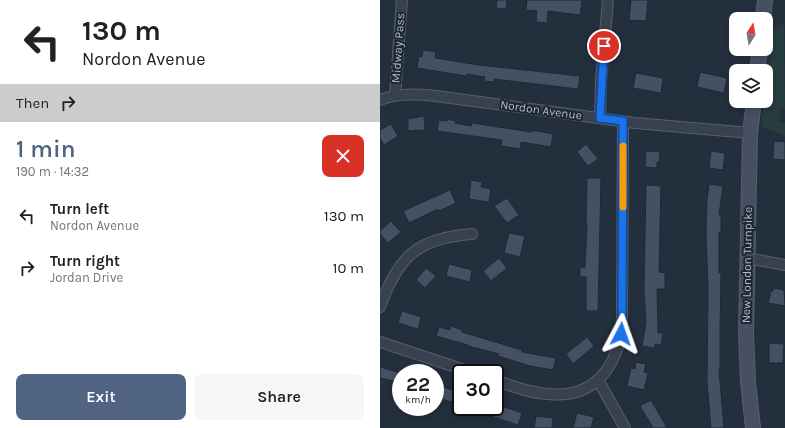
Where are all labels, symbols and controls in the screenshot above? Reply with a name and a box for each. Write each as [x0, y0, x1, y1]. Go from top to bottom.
street label: Midway Pass [389, 12, 407, 84]
north arrow [729, 12, 773, 56]
map controls [729, 12, 773, 108]
text: 130 m [82, 14, 161, 47]
icon: left [16, 16, 68, 68]
pin [587, 29, 621, 63]
icon: arrive [593, 35, 615, 57]
text: Nordon Avenue [82, 48, 206, 70]
button: layers [729, 64, 773, 108]
icon: right [57, 92, 79, 114]
text: Then [16, 94, 49, 112]
street label: Nordon Avenue [499, 97, 583, 123]
text: 1 min [16, 135, 76, 163]
button: close [322, 135, 364, 177]
text: 190 m · 14:32 [16, 164, 89, 179]
text: Turn left [50, 200, 109, 218]
icon: left [16, 205, 38, 227]
text: 130 m [324, 207, 364, 225]
street label: New London Turnpike [739, 207, 755, 323]
text: Nordon Avenue [50, 218, 139, 233]
text: Turn right [50, 252, 120, 270]
icon: right [16, 257, 38, 279]
text: 10 m [333, 259, 364, 277]
text: Jordan Drive [50, 270, 123, 285]
position arrow [600, 313, 642, 355]
speed limit sign: 30 [452, 364, 504, 416]
text: 22 [406, 373, 430, 396]
button: Exit [16, 374, 186, 420]
button: Share [194, 374, 364, 420]
text: km/h [405, 394, 431, 406]

